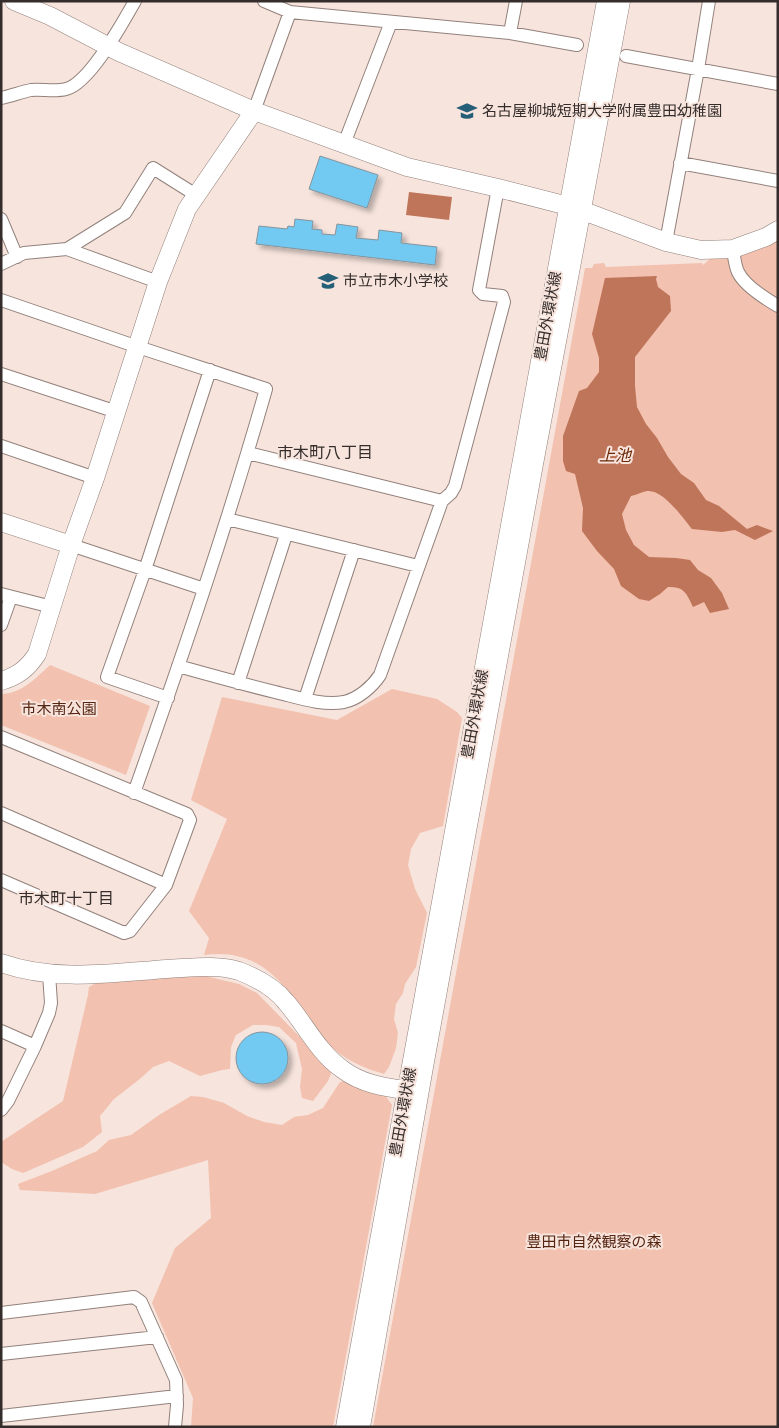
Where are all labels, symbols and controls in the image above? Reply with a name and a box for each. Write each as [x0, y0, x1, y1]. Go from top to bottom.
school or university icon: 名古屋柳城短期大学附属豊田幼稚園 [456, 100, 478, 122]
place label: 名古屋柳城短期大学附属豊田幼稚園 [482, 101, 722, 120]
school or university icon: 市立市木小学校 [317, 270, 339, 292]
street label: 豊田外環状線 [530, 270, 565, 362]
place label: 市立市木小学校 [343, 271, 448, 290]
district label: 市木町八丁目 [277, 442, 373, 462]
water label: 上池 [599, 445, 633, 465]
street label: 豊田外環状線 [457, 668, 492, 760]
park label: 市木南公園 [21, 699, 97, 718]
district label: 市木町十丁目 [18, 888, 114, 908]
street label: 豊田外環状線 [385, 1066, 420, 1158]
park label: 豊田市自然観察の森 [526, 1232, 662, 1251]

